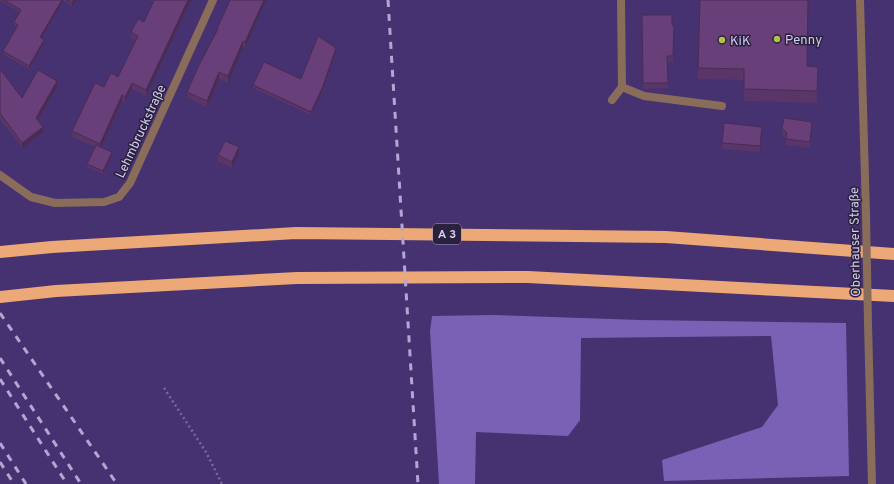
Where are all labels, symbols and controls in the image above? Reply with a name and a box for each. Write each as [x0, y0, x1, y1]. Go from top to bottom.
place label: Penny [785, 33, 822, 49]
place label: KiK [730, 34, 750, 50]
marker: Penny [772, 34, 782, 44]
marker: KiK [717, 35, 727, 45]
street label: Lehmbruckstraße [113, 82, 171, 181]
street label: Oberhauser Straße [847, 187, 865, 297]
road number: A 3 [433, 224, 461, 244]

